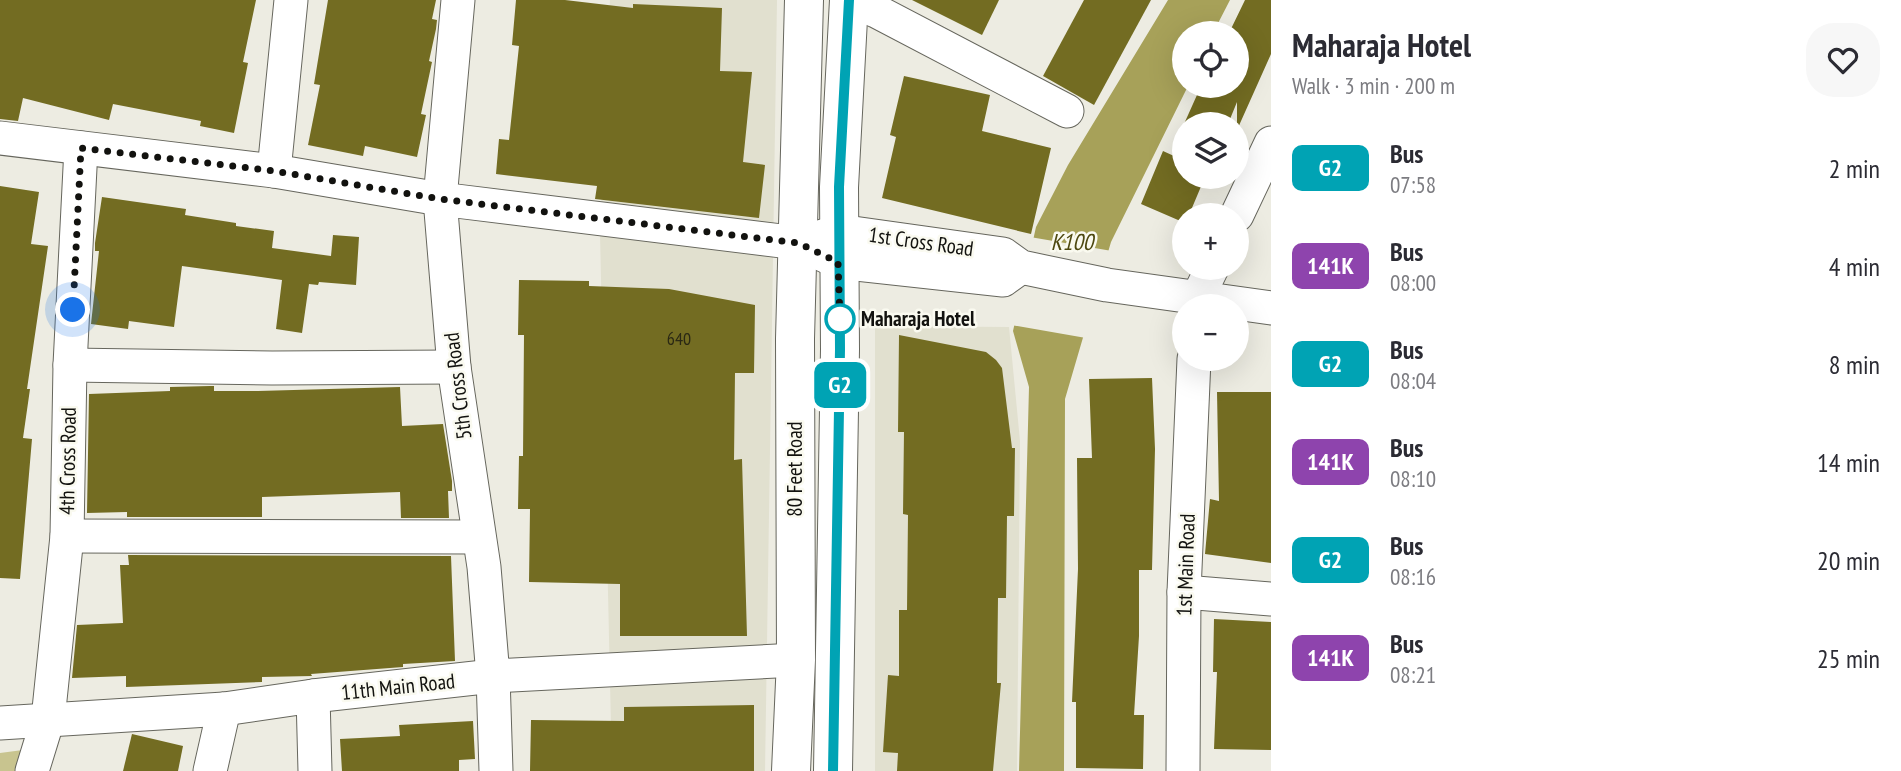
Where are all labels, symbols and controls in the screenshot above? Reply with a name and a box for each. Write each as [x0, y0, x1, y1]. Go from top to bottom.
map controls [1172, 21, 1249, 371]
button: locate [1172, 21, 1249, 98]
text: Maharaja Hotel [1292, 23, 1471, 66]
button: heart [1806, 23, 1880, 97]
text: Walk · 3 min · 200 m [1292, 71, 1455, 100]
button: layers [1172, 112, 1249, 189]
text: Bus [1390, 137, 1423, 170]
text: G2 [1319, 152, 1342, 183]
text: 2 min [1829, 152, 1880, 185]
text: 07:58 [1390, 170, 1436, 199]
button: + [1172, 203, 1249, 280]
street label: 1st Cross Road [867, 221, 975, 262]
water label: K100 [1051, 227, 1096, 256]
text: Bus [1390, 235, 1423, 268]
text: 141K [1307, 250, 1354, 281]
text: 4 min [1829, 250, 1880, 283]
text: 08:00 [1390, 268, 1436, 297]
your location [55, 292, 90, 327]
button: − [1172, 294, 1249, 371]
marker: Maharaja Hotel [825, 304, 855, 334]
place label: Maharaja Hotel [861, 305, 976, 332]
house number: 640 [667, 327, 691, 350]
street label: 5th Cross Road [438, 331, 477, 441]
text: Bus [1390, 333, 1423, 366]
text: G2 [1319, 348, 1342, 379]
text: 8 min [1829, 348, 1880, 381]
line badge: G2 [808, 362, 872, 408]
text: 08:04 [1390, 366, 1436, 395]
text: G2 [828, 369, 852, 400]
street label: 4th Cross Road [53, 407, 82, 515]
street label: 80 Feet Road [781, 421, 808, 517]
text: Bus [1390, 431, 1423, 464]
text: 141K [1307, 446, 1354, 477]
text: 14 min [1817, 446, 1880, 479]
text: 08:10 [1390, 464, 1436, 493]
street label: 1st Main Road [1170, 513, 1201, 617]
text: Bus [1390, 529, 1423, 562]
text: G2 [1319, 544, 1342, 575]
text: 20 min [1817, 544, 1880, 577]
text: 08:16 [1390, 562, 1436, 591]
text: Bus [1390, 627, 1423, 660]
text: 141K [1307, 642, 1354, 673]
text: 25 min [1817, 642, 1880, 675]
text: 08:21 [1390, 660, 1436, 689]
street label: 11th Main Road [340, 667, 456, 706]

